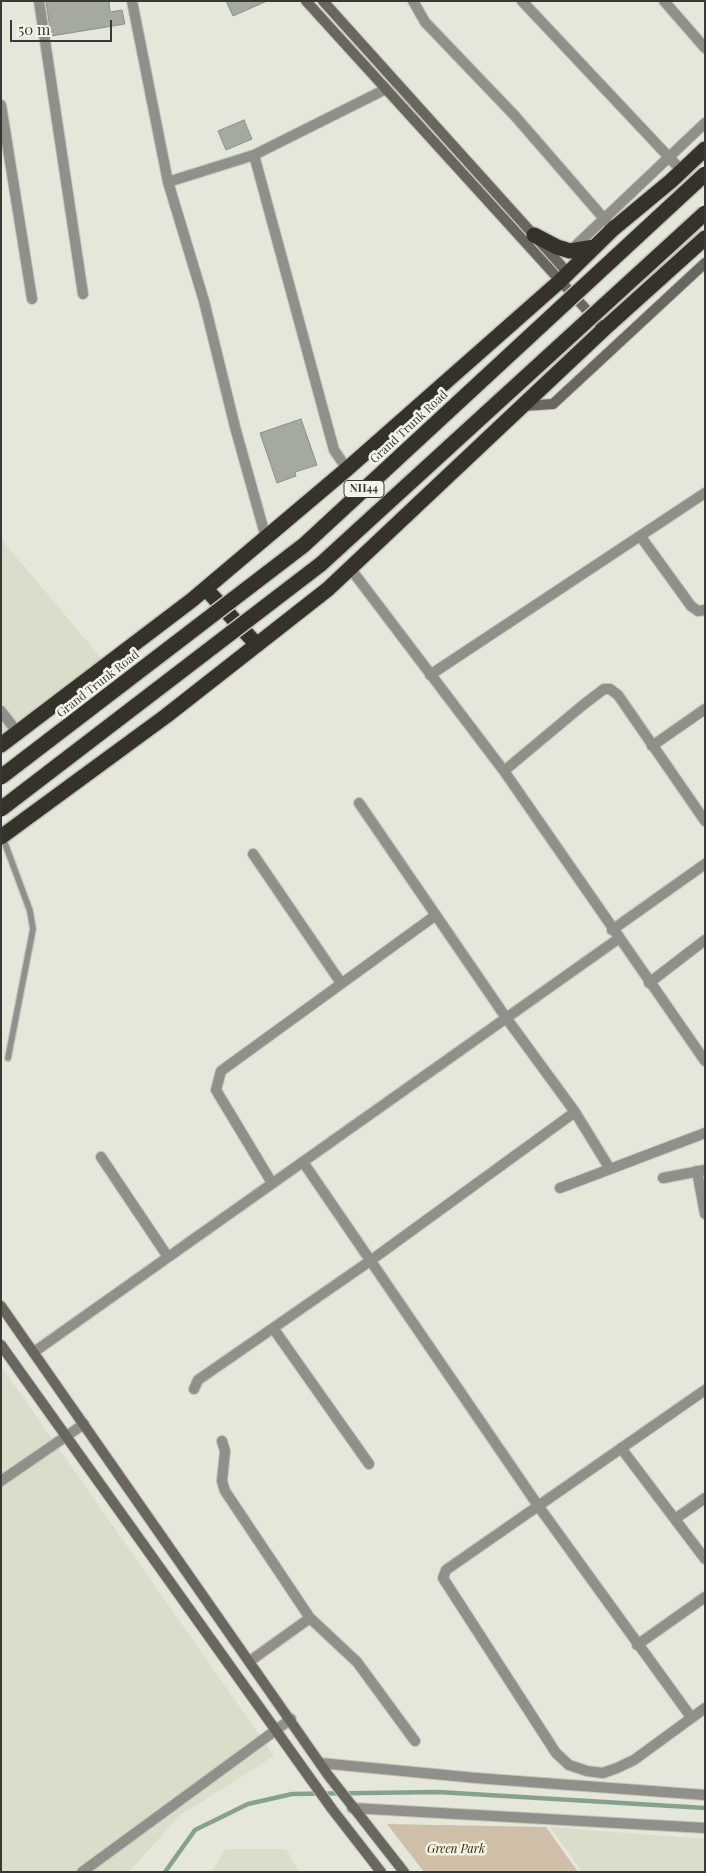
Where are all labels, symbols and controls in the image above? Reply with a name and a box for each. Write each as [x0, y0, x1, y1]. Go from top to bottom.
scale bar [12, 10, 115, 42]
text: 50 m [18, 19, 50, 39]
street label: Grand Trunk Road [367, 387, 451, 467]
road number: NH44 [344, 480, 384, 498]
street label: Grand Trunk Road [54, 647, 142, 721]
park label: Green Park [427, 1842, 485, 1856]

